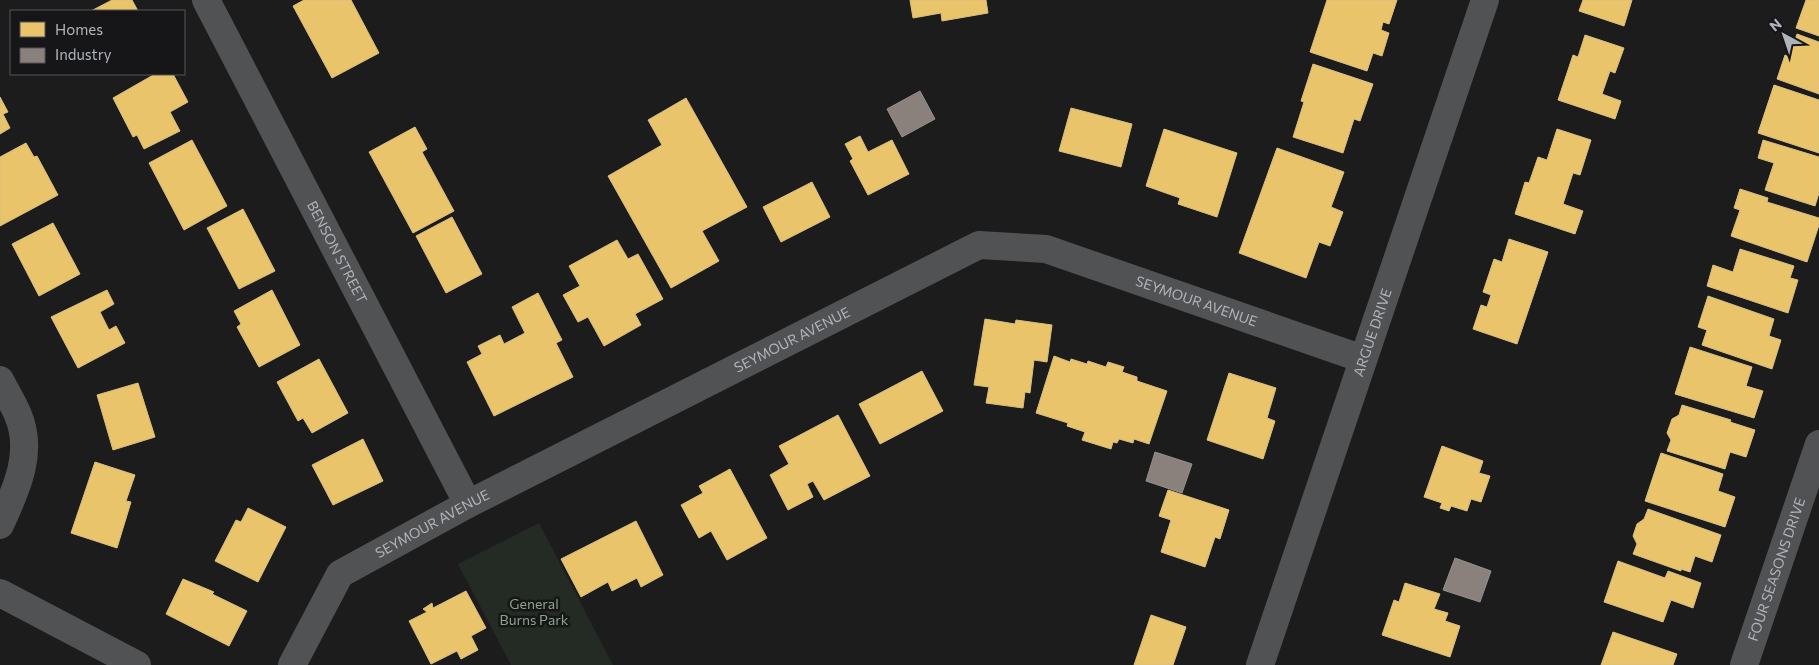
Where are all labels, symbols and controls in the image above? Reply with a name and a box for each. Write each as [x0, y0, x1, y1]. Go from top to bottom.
legend [10, 10, 185, 75]
north arrow [1759, 10, 1809, 60]
text: N [1766, 15, 1785, 35]
text: Homes [55, 20, 103, 38]
text: Industry [55, 45, 112, 63]
street label: BENSON STREET [304, 198, 371, 306]
street label: SEYMOUR AVENUE [1134, 272, 1260, 330]
street label: ARGUE DRIVE [1349, 286, 1395, 379]
street label: SEYMOUR AVENUE [731, 303, 852, 376]
street label: SEYMOUR AVENUE [372, 486, 492, 561]
street label: FOUR SEASONS DRIVE [1744, 495, 1808, 643]
park label: General Burns Park [500, 595, 569, 628]

